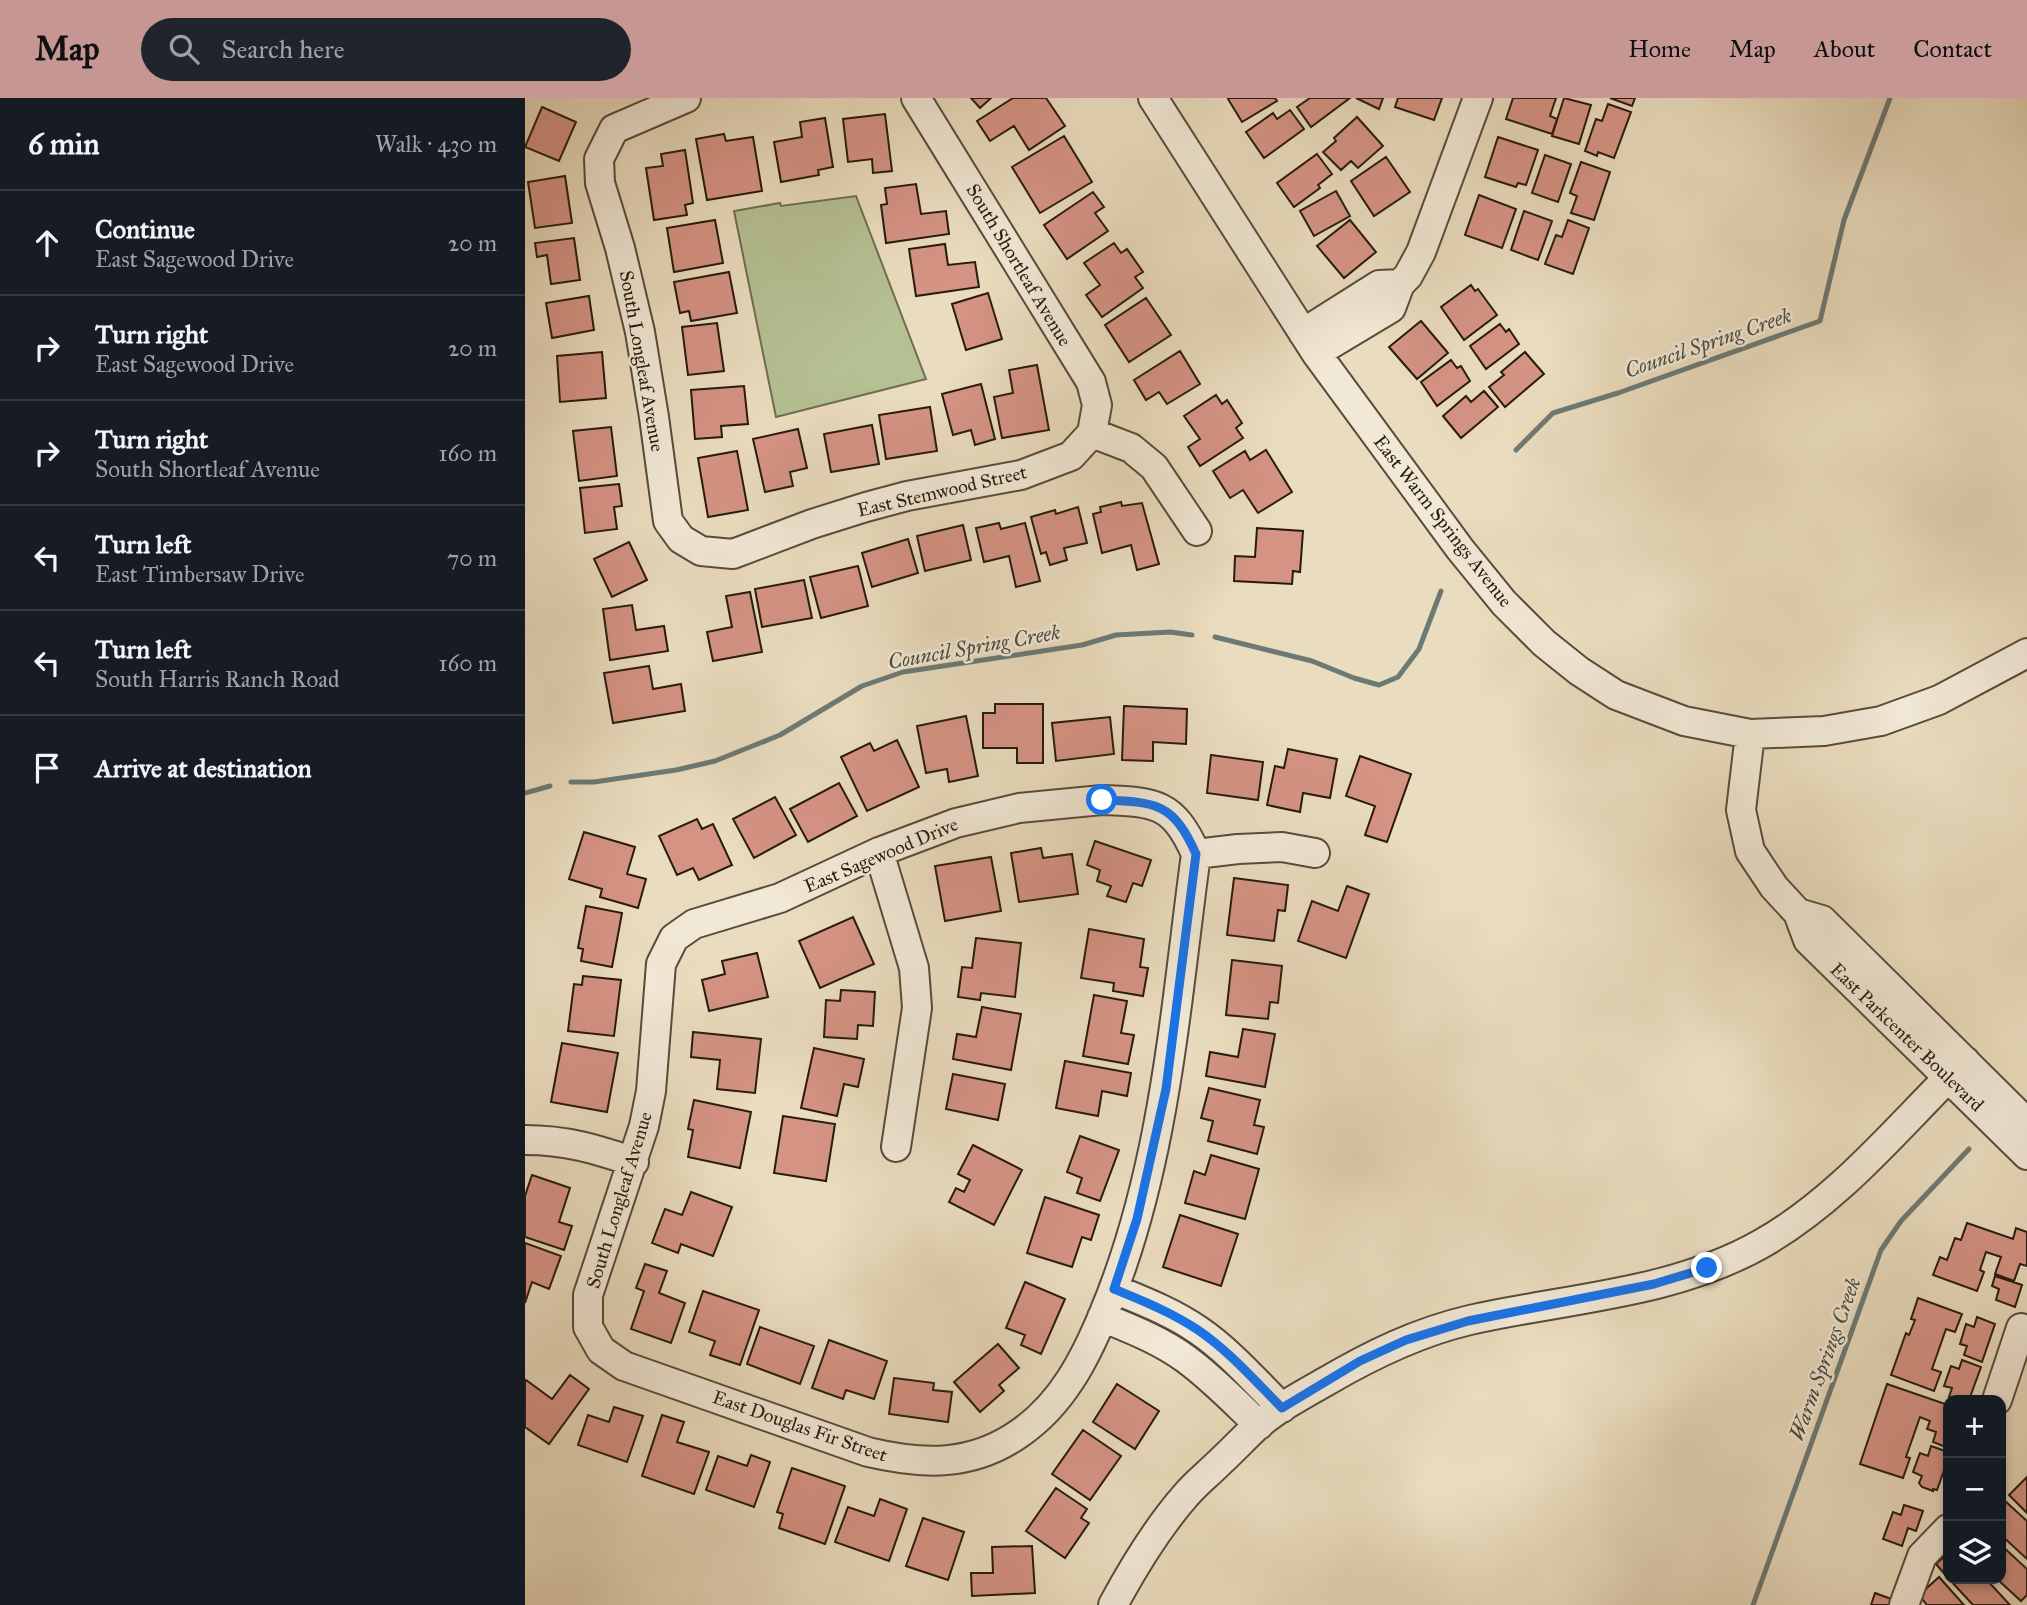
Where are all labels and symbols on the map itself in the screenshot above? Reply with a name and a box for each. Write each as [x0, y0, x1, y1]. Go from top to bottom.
street label: South Shortleaf Avenue [961, 180, 1077, 351]
street label: South Longleaf Avenue [614, 269, 669, 454]
water label: Council Spring Creek [1621, 302, 1795, 384]
street label: East Warm Springs Avenue [1368, 431, 1517, 612]
street label: East Stemwood Street [855, 460, 1029, 522]
water label: Council Spring Creek [886, 619, 1063, 675]
route start [1086, 784, 1117, 815]
street label: East Sagewood Drive [801, 812, 962, 899]
street label: East Parkcenter Boulevard [1825, 958, 1989, 1117]
street label: South Longleaf Avenue [581, 1109, 658, 1291]
route end [1691, 1252, 1722, 1283]
water label: Warm Springs Creek [1783, 1273, 1867, 1444]
street label: East Douglas Fir Street [709, 1385, 891, 1468]

